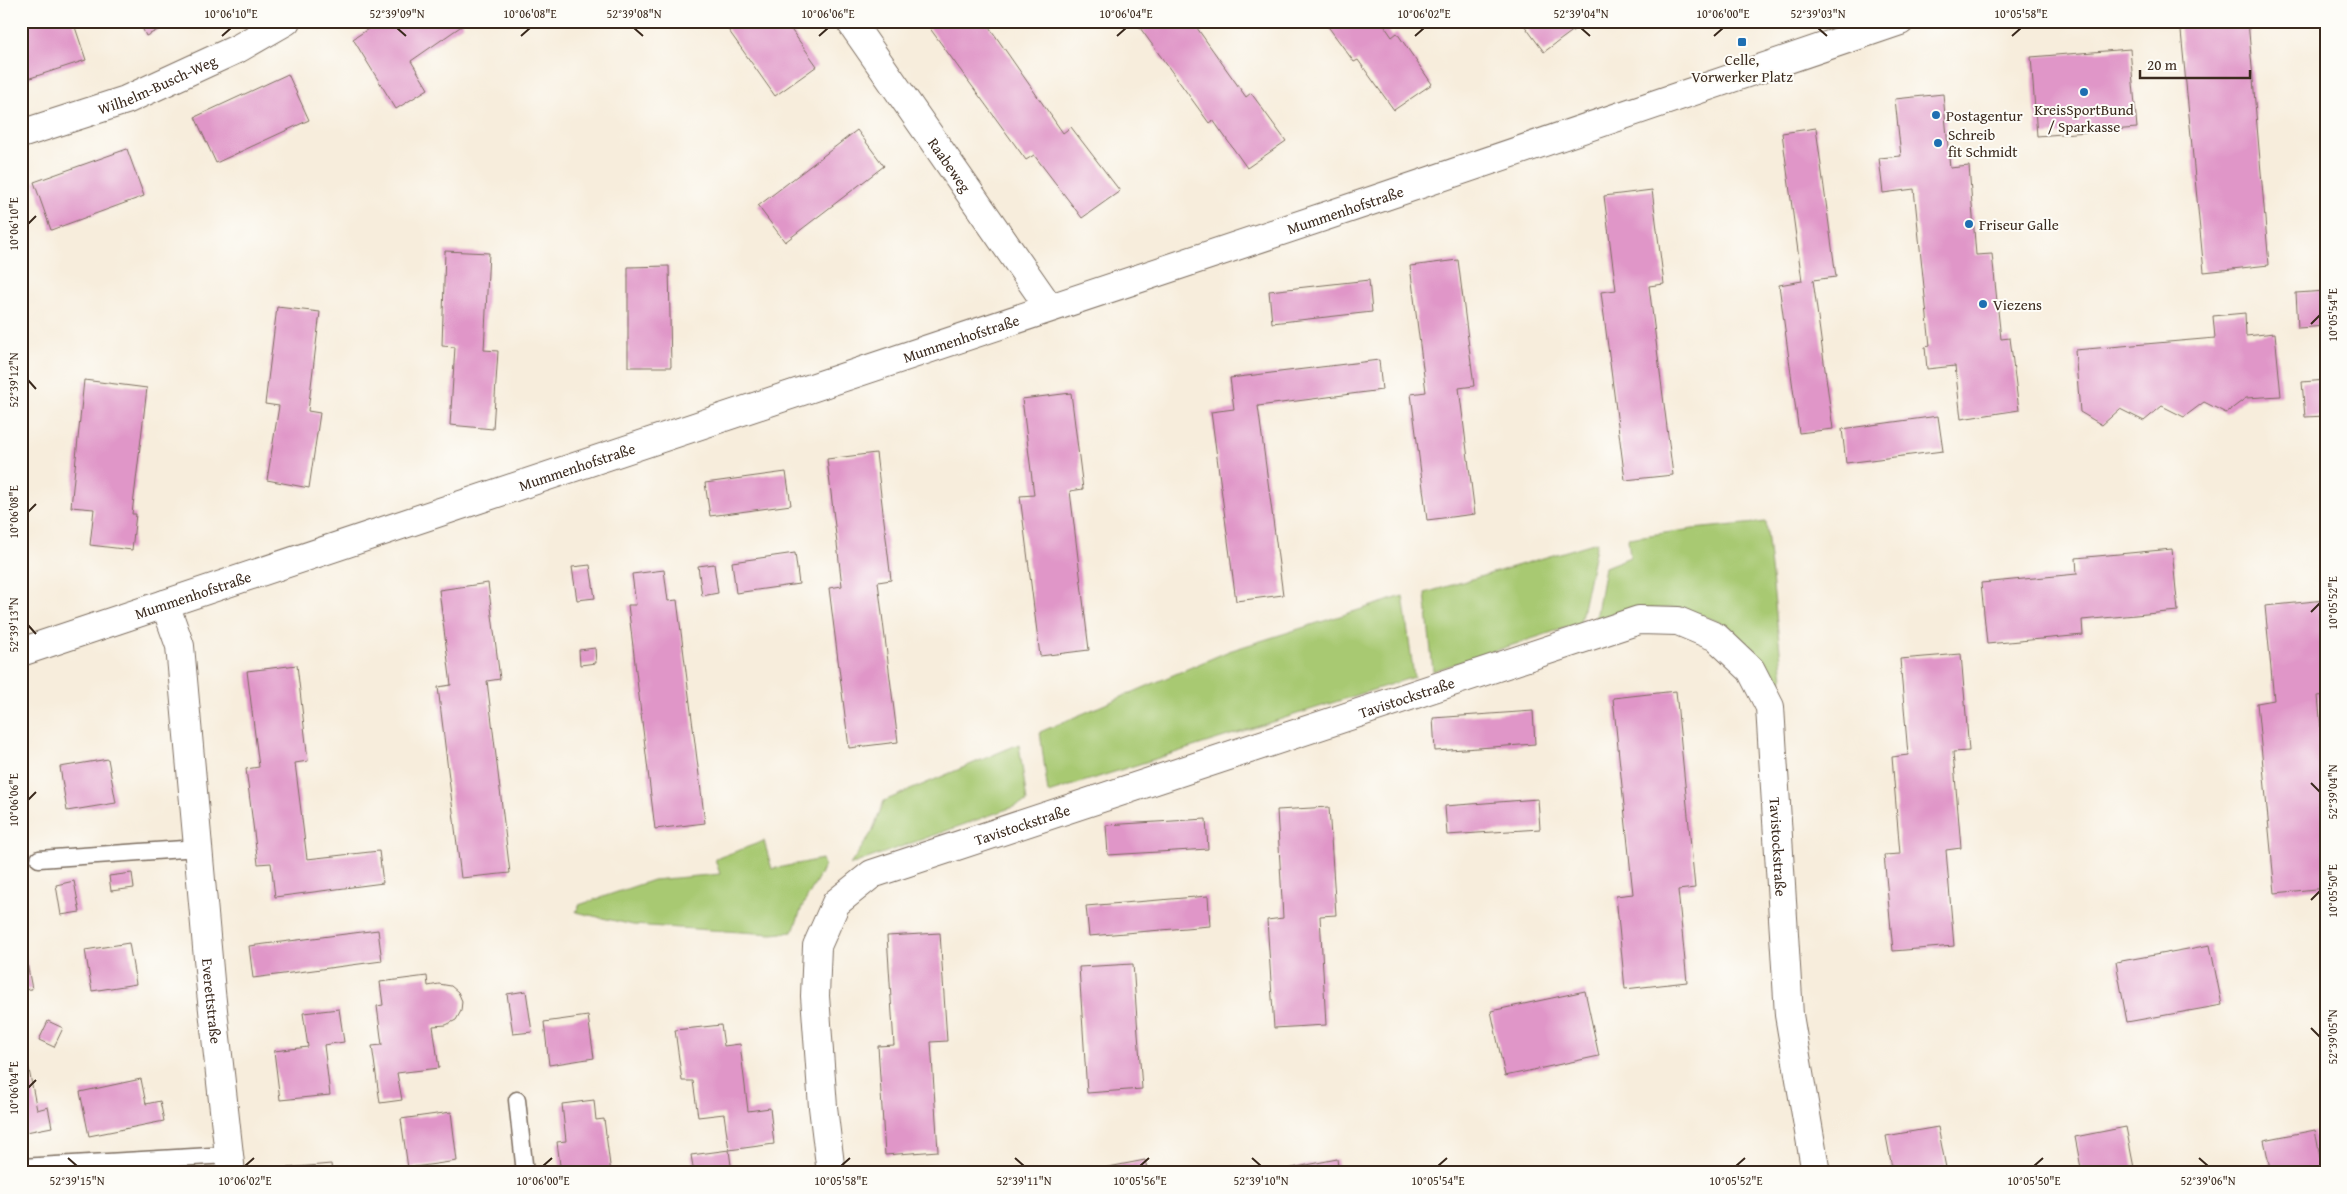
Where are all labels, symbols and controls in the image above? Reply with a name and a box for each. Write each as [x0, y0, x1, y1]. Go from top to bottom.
text: 10°06'10"E [204, 5, 258, 22]
text: 52°39'09"N [369, 5, 425, 22]
text: 10°06'08"E [503, 5, 557, 22]
text: 52°39'08"N [606, 5, 662, 22]
text: 10°06'06"E [801, 5, 855, 22]
text: 10°06'04"E [1099, 5, 1153, 22]
text: 10°06'02"E [1397, 5, 1451, 22]
text: 52°39'04"N [1553, 5, 1609, 22]
text: 10°06'00"E [1696, 5, 1750, 22]
text: 52°39'03"N [1790, 5, 1846, 22]
text: 10°05'58"E [1994, 5, 2048, 22]
marker: Celle, Vorwerker Platz [1736, 36, 1748, 48]
scale bar [2140, 48, 2250, 80]
street label: Wilhelm-Busch-Weg [95, 49, 220, 119]
place label: Celle, Vorwerker Platz [1691, 49, 1793, 87]
text: 20 m [2147, 54, 2178, 75]
marker: KreisSportBund / Sparkasse [2078, 86, 2090, 98]
place label: KreisSportBund / Sparkasse [2034, 99, 2134, 137]
place label: Postagentur [1946, 105, 2023, 126]
marker: Postagentur [1930, 109, 1942, 121]
place label: Schreib fit Schmidt [1948, 124, 2018, 162]
street label: Raabeweg [923, 133, 977, 197]
marker: Schreib fit Schmidt [1932, 137, 1944, 149]
street label: Mummenhofstraße [1284, 180, 1406, 239]
text: 10°06'10"E [5, 197, 22, 251]
place label: Friseur Galle [1979, 214, 2059, 235]
marker: Friseur Galle [1963, 218, 1975, 230]
text: 10°05'54"E [2324, 288, 2341, 342]
place label: Viezens [1993, 294, 2042, 315]
marker: Viezens [1977, 298, 1989, 310]
street label: Mummenhofstraße [900, 309, 1022, 367]
text: 52°39'12"N [5, 352, 22, 408]
street label: Mummenhofstraße [516, 437, 638, 496]
text: 10°06'08"E [5, 485, 22, 539]
street label: Mummenhofstraße [132, 565, 254, 624]
text: 10°05'52"E [2324, 576, 2341, 630]
text: 52°39'13"N [5, 597, 22, 653]
street label: Tavistockstraße [1356, 671, 1457, 723]
text: 52°39'04"N [2324, 764, 2341, 820]
text: 10°06'06"E [5, 773, 22, 827]
street label: Tavistockstraße [1765, 796, 1792, 897]
street label: Tavistockstraße [971, 799, 1073, 850]
text: 10°05'50"E [2324, 864, 2341, 918]
street label: Everettstraße [198, 957, 227, 1045]
text: 52°39'05"N [2324, 1009, 2341, 1065]
text: 10°06'04"E [5, 1061, 22, 1115]
text: 52°39'15"N [49, 1172, 105, 1189]
text: 10°06'02"E [218, 1172, 272, 1189]
text: 10°06'00"E [516, 1172, 570, 1189]
text: 10°05'58"E [814, 1172, 868, 1189]
text: 52°39'11"N [996, 1172, 1052, 1189]
text: 10°05'56"E [1113, 1172, 1167, 1189]
text: 52°39'10"N [1233, 1172, 1289, 1189]
text: 10°05'54"E [1411, 1172, 1465, 1189]
text: 10°05'52"E [1709, 1172, 1763, 1189]
text: 10°05'50"E [2007, 1172, 2061, 1189]
text: 52°39'06"N [2180, 1172, 2236, 1189]

